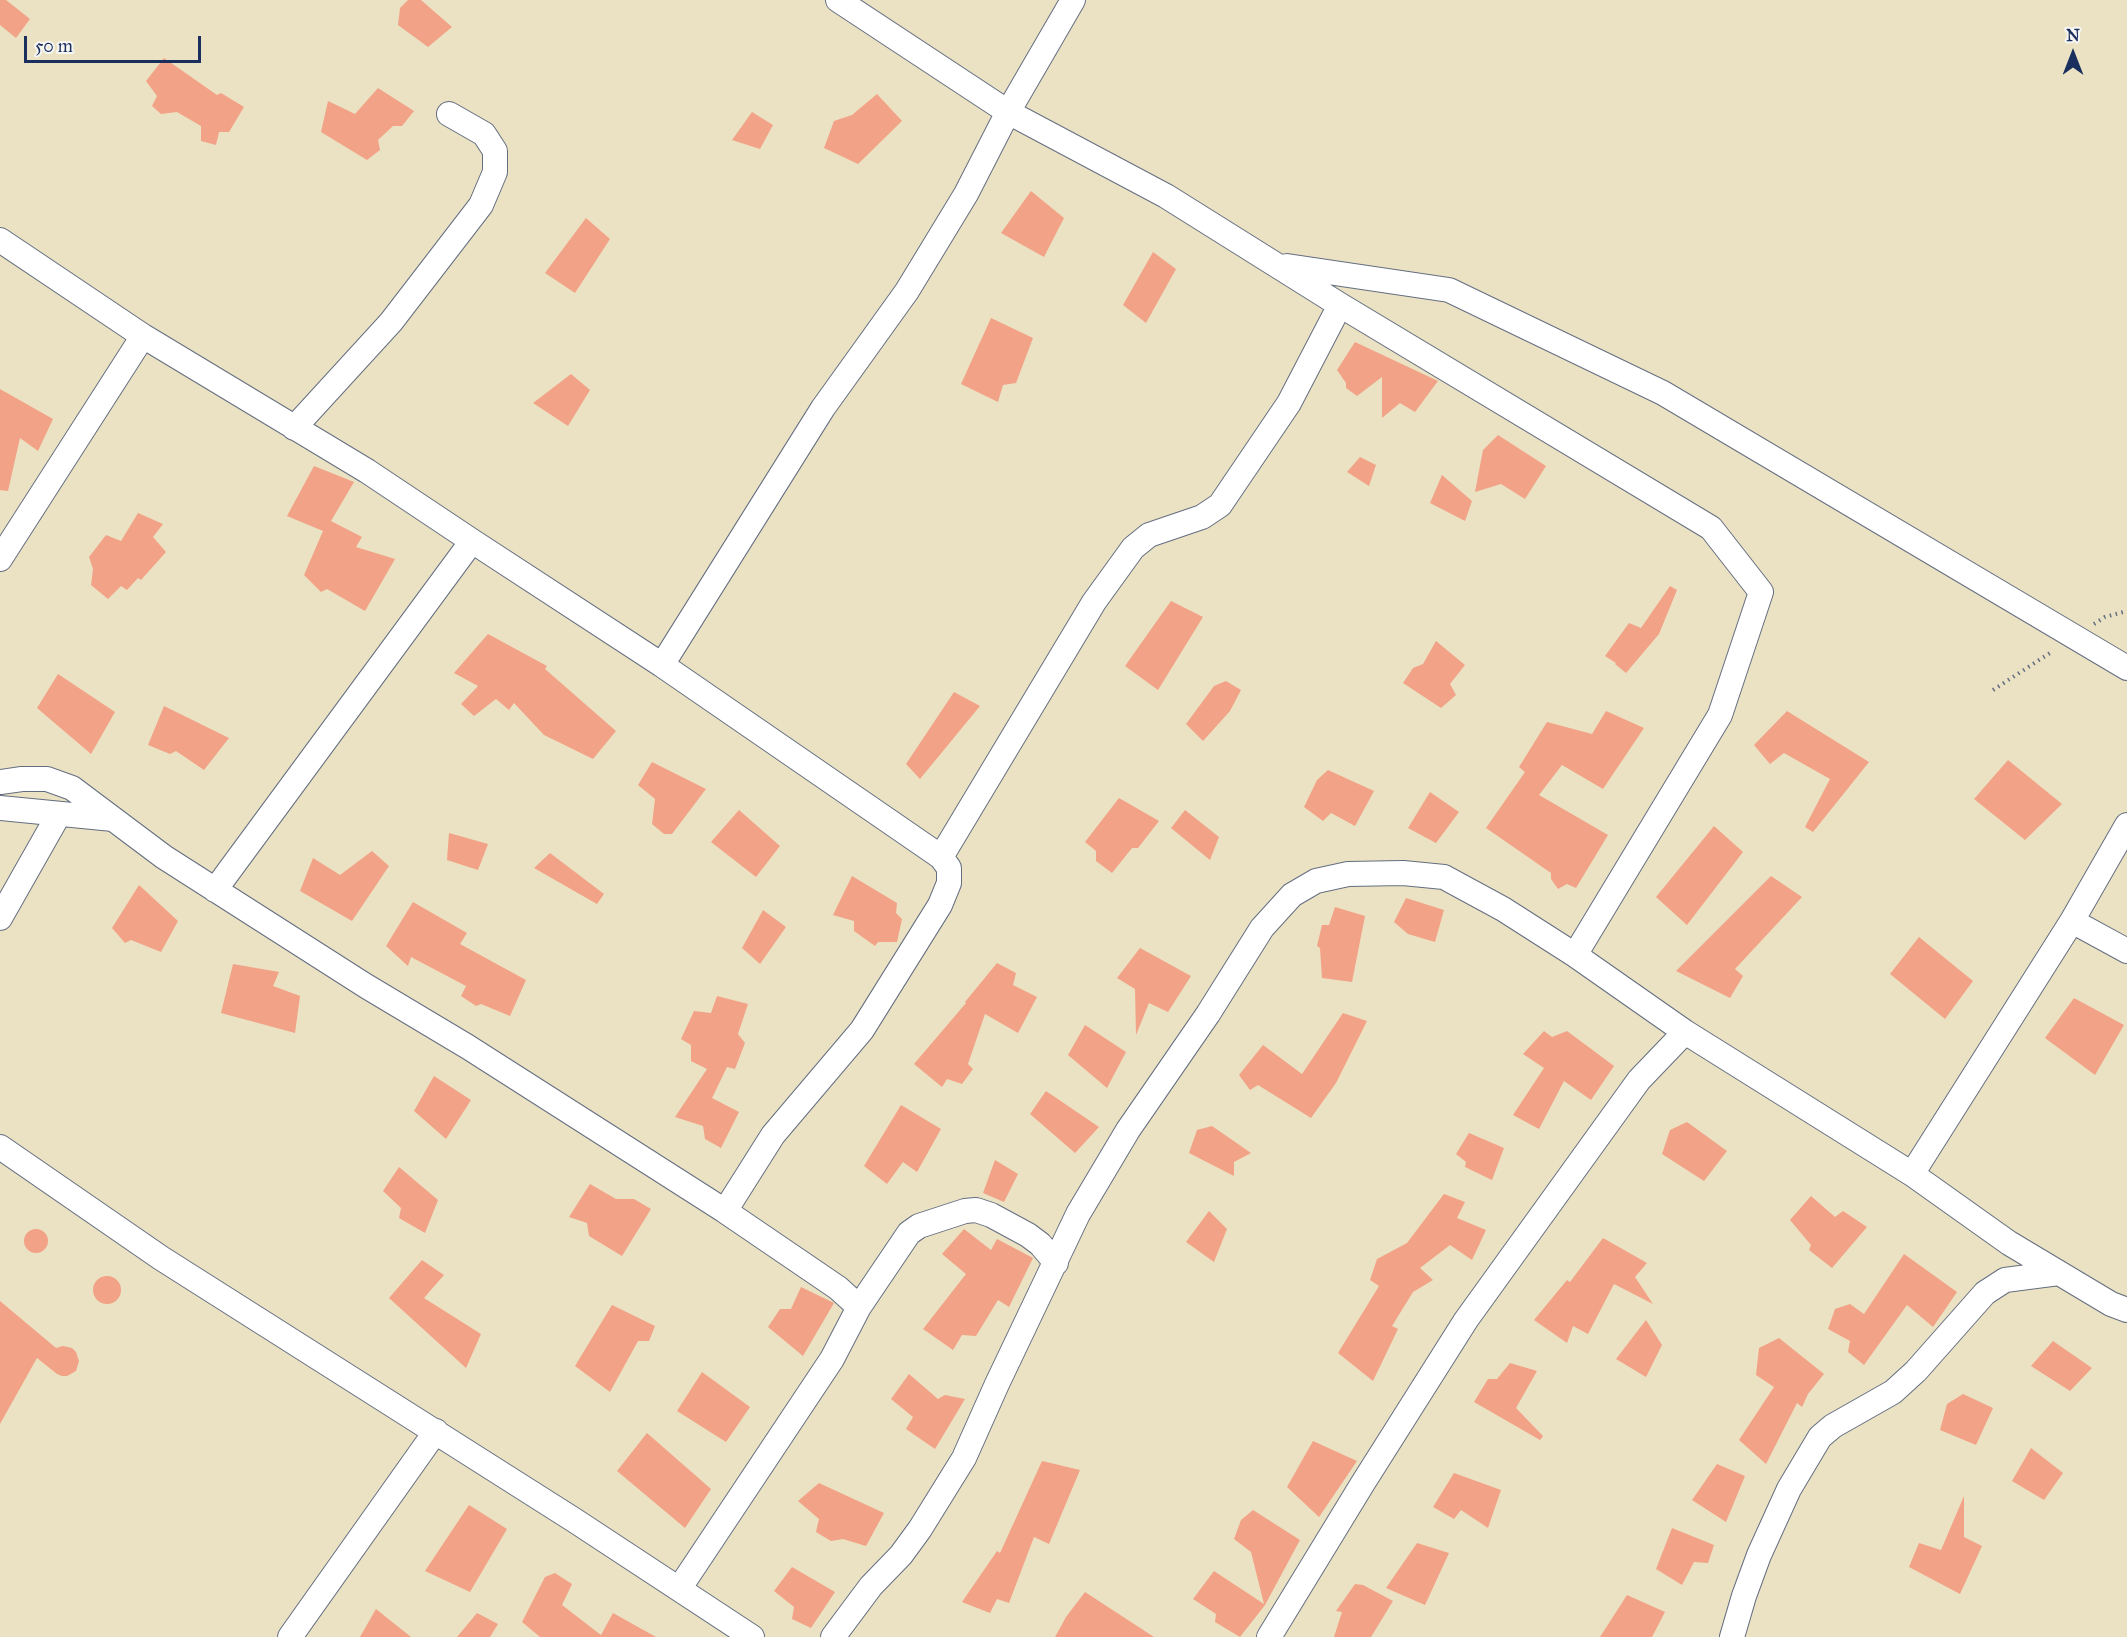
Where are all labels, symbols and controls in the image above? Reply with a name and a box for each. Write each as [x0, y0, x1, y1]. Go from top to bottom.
scale bar [27, 24, 204, 62]
north arrow [2043, 24, 2103, 84]
text: N [2066, 26, 2080, 45]
text: 50 m [35, 35, 73, 57]

